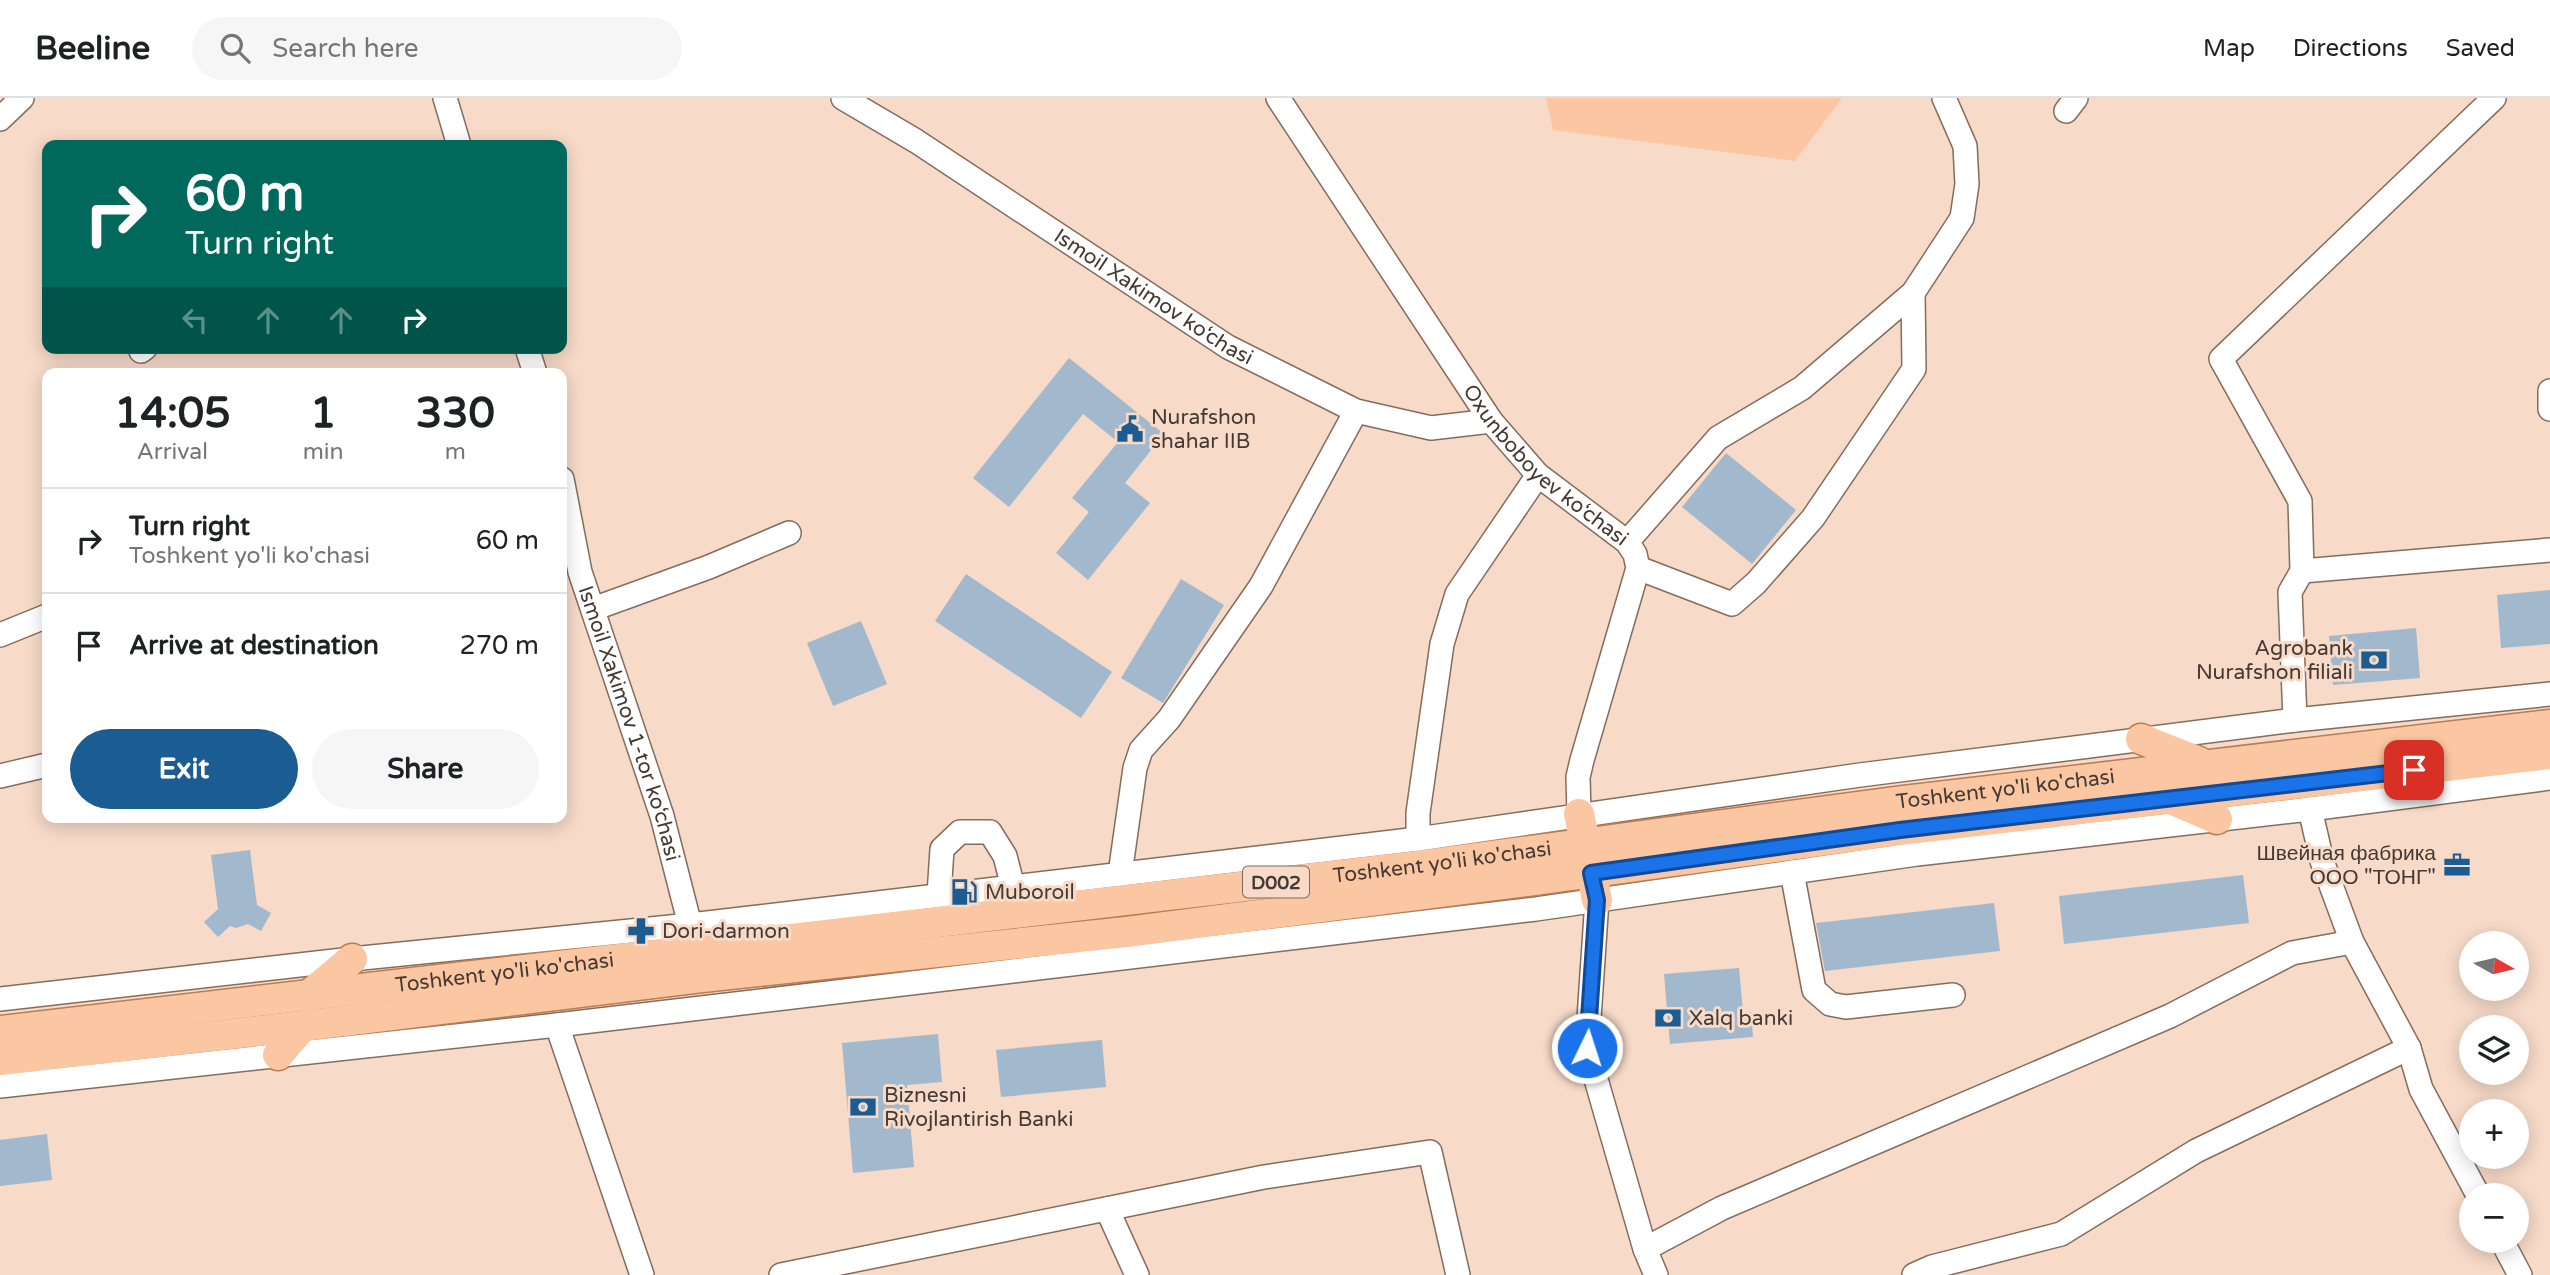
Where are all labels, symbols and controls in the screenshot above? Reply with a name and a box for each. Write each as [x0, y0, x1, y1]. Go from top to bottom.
search box [192, 17, 682, 80]
text: Beeline [35, 29, 150, 68]
icon: search [216, 29, 254, 67]
text: Search here [272, 33, 418, 64]
text: Map [2203, 34, 2255, 63]
text: Directions [2293, 34, 2408, 63]
text: Saved [2446, 34, 2515, 63]
text: 60 m [185, 165, 304, 224]
icon: right [70, 168, 161, 259]
street label: Ismoil Xakimov ko‘chasi [1049, 224, 1257, 371]
text: Turn right [185, 225, 334, 263]
icon: left [176, 301, 214, 339]
icon: ahead [249, 301, 287, 339]
icon: ahead [322, 301, 360, 339]
icon: right [395, 301, 433, 339]
street label: Oxunboboyev ko‘chasi [1457, 380, 1633, 551]
text: 14:05 [114, 388, 231, 439]
text: 1 [310, 388, 336, 439]
text: 330 [416, 388, 495, 439]
place label: Nurafshon shahar IIB [1151, 405, 1256, 454]
public building icon: Nurafshon shahar IIB [1115, 414, 1145, 444]
text: Arrival [137, 438, 208, 466]
text: min [303, 438, 344, 466]
text: m [445, 438, 466, 466]
text: Turn right [129, 511, 250, 542]
icon: right [70, 522, 108, 560]
text: 60 m [476, 525, 539, 556]
text: Toshkent yo'li ko'chasi [129, 542, 370, 570]
street label: Ismoil Xakimov 1-tor ko‘chasi [573, 583, 685, 864]
icon: arrive [70, 627, 108, 665]
text: Arrive at destination [129, 630, 379, 661]
text: 270 m [459, 630, 539, 661]
place label: Agrobank Nurafshon filiali [2196, 636, 2353, 685]
bank icon: Agrobank Nurafshon filiali [2359, 645, 2389, 675]
button: Exit [70, 729, 298, 809]
button: Share [312, 729, 539, 809]
pin [2384, 740, 2444, 800]
icon: arrive [2395, 751, 2433, 789]
street label: Toshkent yo'li ko'chasi [1894, 764, 2116, 815]
street label: Toshkent yo'li ko'chasi [1332, 836, 1553, 889]
place label: Швейная фабрика ООО "ТОНГ" [2257, 841, 2436, 890]
office icon: Швейная фабрика ООО "ТОНГ" [2442, 850, 2472, 880]
road number: D002 [1243, 866, 1309, 898]
fuel station icon: Muboroil [949, 877, 979, 907]
place label: Muboroil [985, 880, 1075, 905]
pharmacy icon: Dori-darmon [626, 916, 656, 946]
place label: Dori-darmon [662, 919, 790, 944]
north arrow [2459, 931, 2529, 1001]
map controls [2459, 931, 2529, 1253]
street label: Toshkent yo'li ko'chasi [394, 948, 615, 998]
bank icon: Xalq banki [1653, 1003, 1683, 1033]
place label: Xalq banki [1689, 1006, 1793, 1031]
position arrow [1550, 1011, 1624, 1085]
button: layers [2459, 1015, 2529, 1085]
place label: Biznesni Rivojlantirish Banki [884, 1083, 1074, 1132]
bank icon: Biznesni Rivojlantirish Banki [848, 1092, 878, 1122]
button: + [2459, 1099, 2529, 1169]
button: − [2459, 1183, 2529, 1253]

